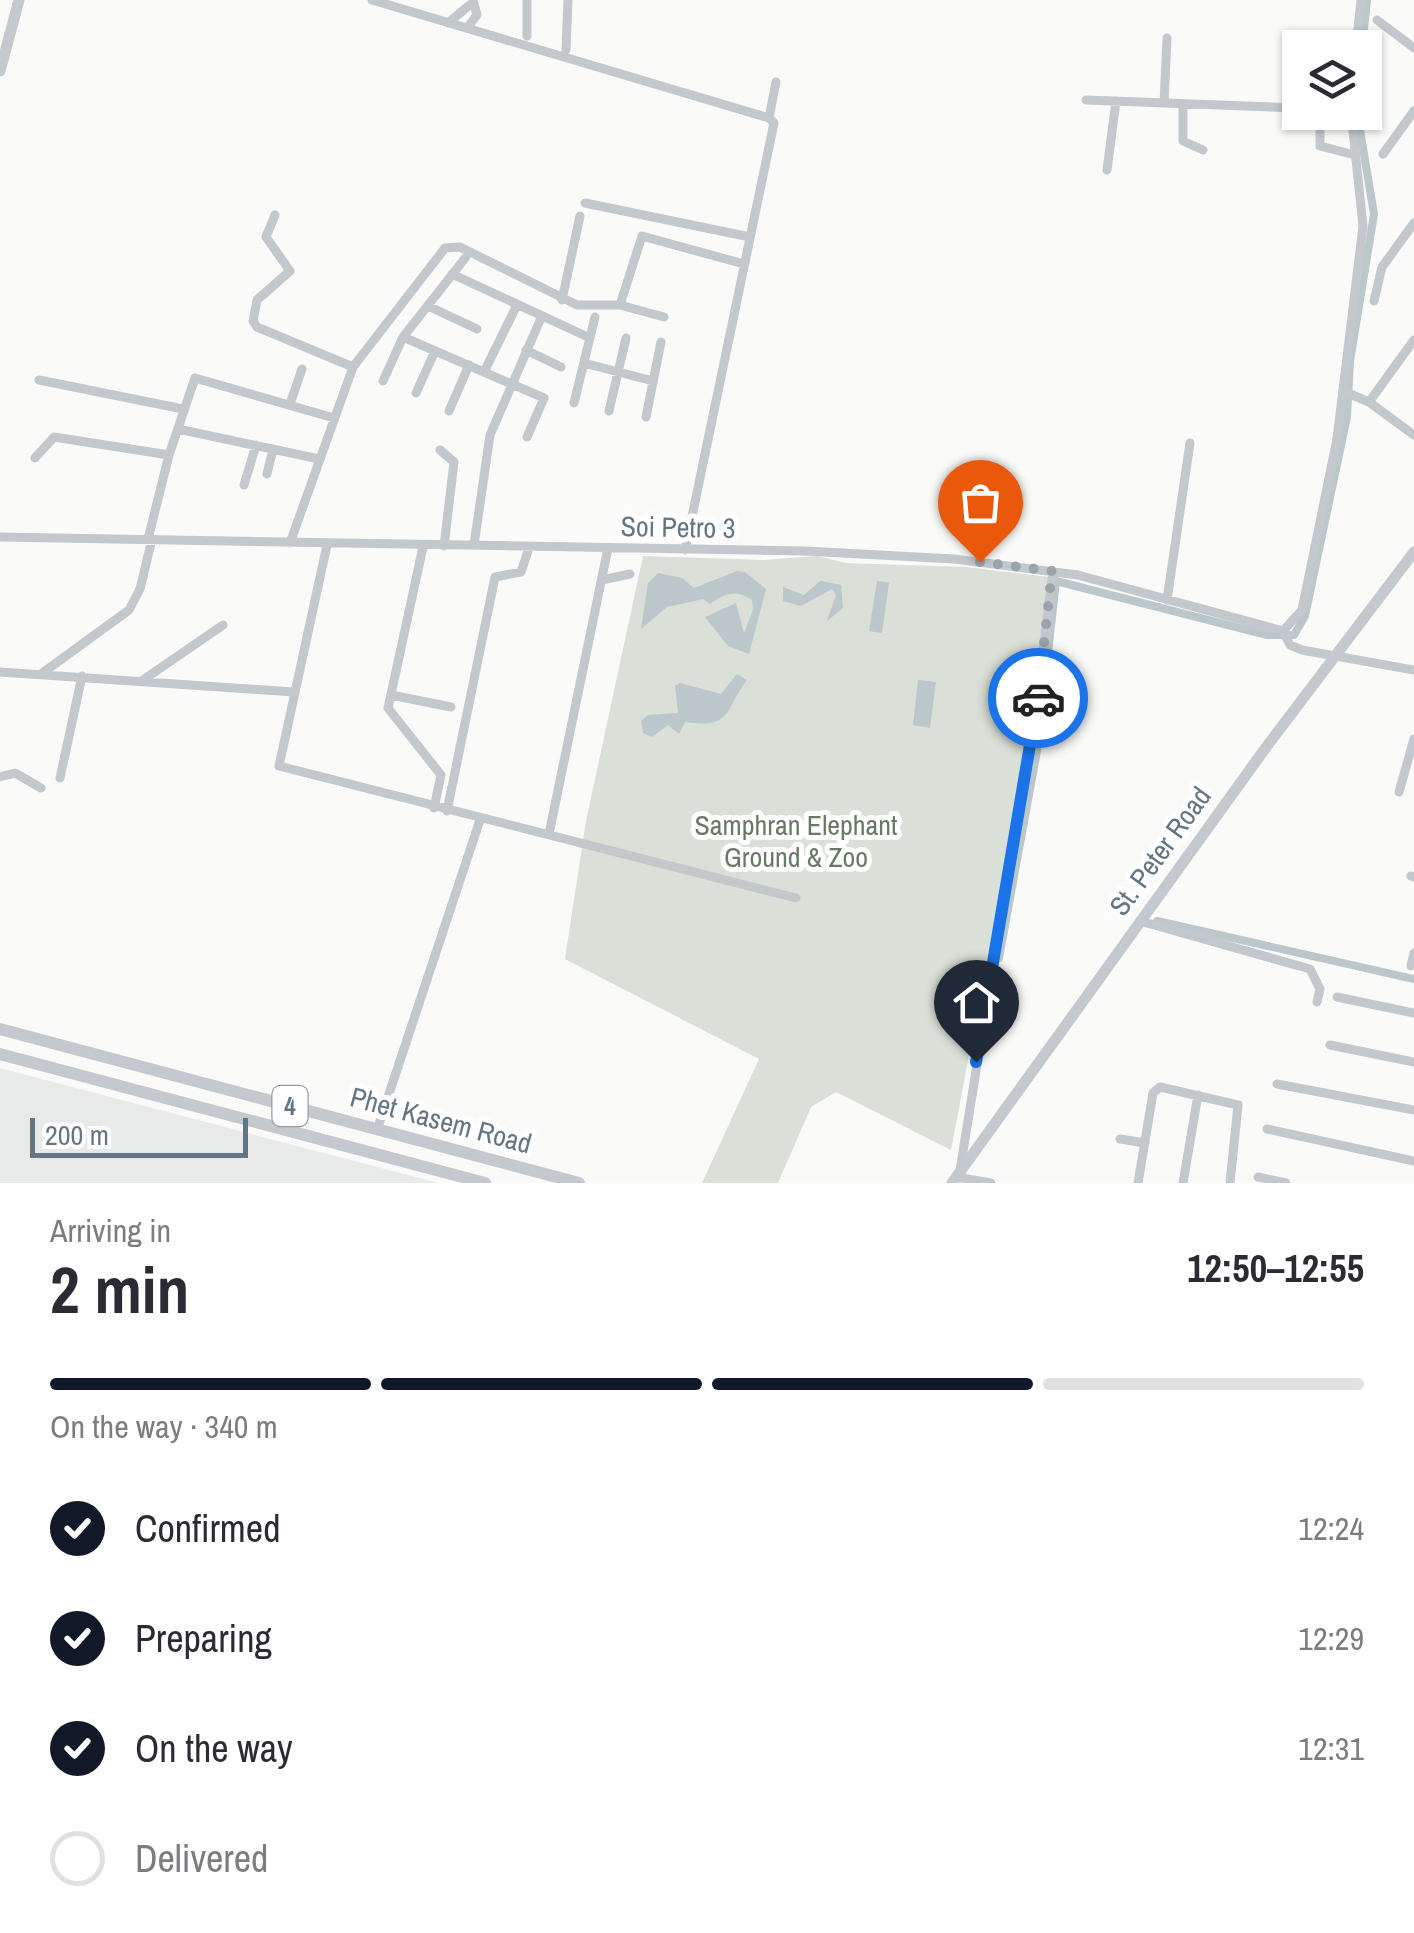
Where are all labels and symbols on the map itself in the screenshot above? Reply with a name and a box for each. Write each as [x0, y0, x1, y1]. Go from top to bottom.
pin [938, 460, 1023, 563]
street label: Soi Petro 3 [620, 507, 736, 547]
courier [988, 648, 1088, 748]
street label: St. Peter Road [1100, 779, 1220, 923]
park label: Samphran Elephant Ground & Zoo [695, 806, 897, 876]
pin [934, 960, 1019, 1063]
street label: Phet Kasem Road [346, 1078, 536, 1162]
road number: 4 [272, 1086, 308, 1126]
scale bar [30, 1113, 248, 1158]

